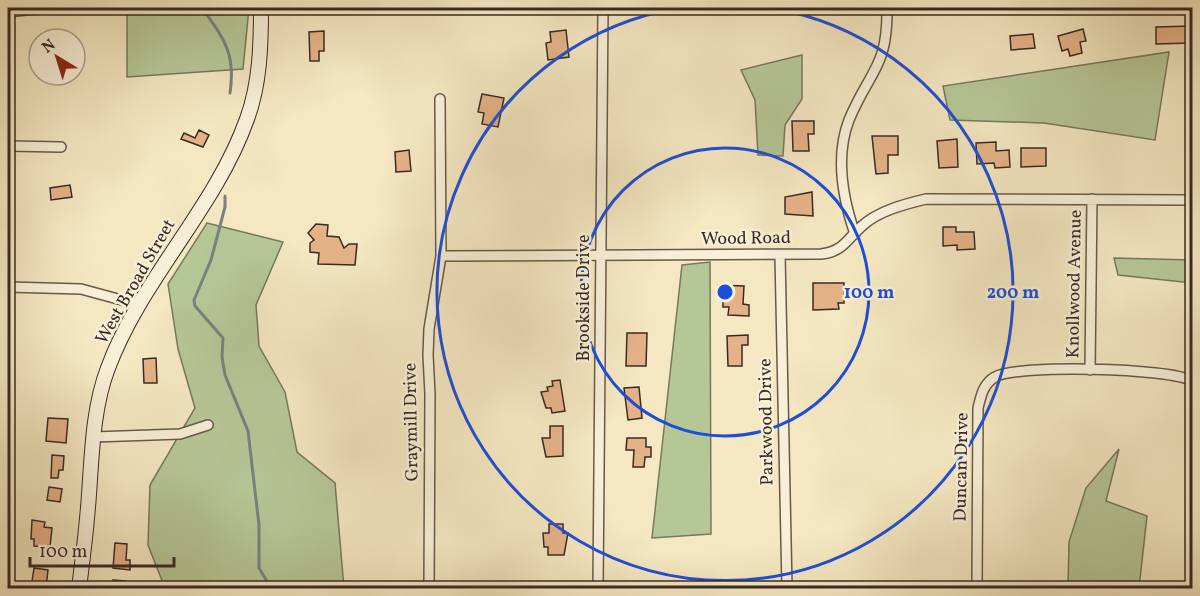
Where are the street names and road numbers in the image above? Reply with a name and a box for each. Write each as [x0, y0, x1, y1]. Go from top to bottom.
street label: Knollwood Avenue [1061, 209, 1089, 359]
street label: West Broad Street [90, 215, 182, 349]
street label: Wood Road [701, 226, 791, 252]
street label: Brookside Drive [572, 235, 597, 361]
street label: Parkwood Drive [753, 358, 781, 486]
street label: Graymill Drive [398, 363, 426, 481]
street label: Duncan Drive [949, 412, 975, 522]

